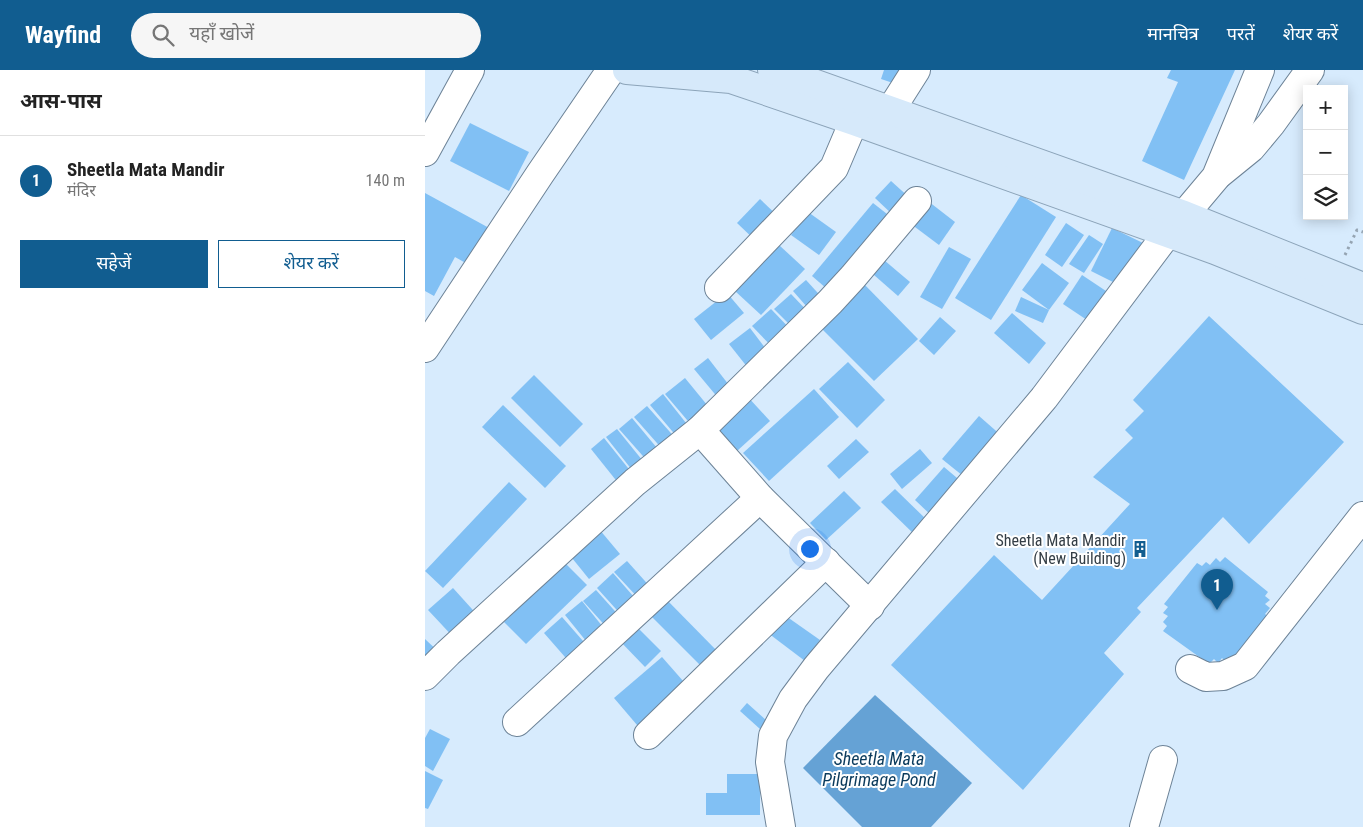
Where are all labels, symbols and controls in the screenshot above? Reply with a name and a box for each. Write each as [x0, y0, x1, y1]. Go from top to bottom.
search box [131, 13, 481, 58]
text: Wayfind [25, 21, 101, 49]
icon: search [149, 21, 177, 49]
text: यहाँ खोजें [189, 22, 254, 45]
text: मानचित्र [1147, 23, 1199, 44]
text: परतें [1227, 23, 1255, 44]
text: शेयर करें [1283, 23, 1338, 44]
map controls [1303, 85, 1348, 220]
button: + [1303, 85, 1348, 130]
text: आस-पास [20, 89, 102, 113]
button: − [1303, 130, 1348, 175]
text: Sheetla Mata Mandir [67, 158, 224, 181]
text: 1 [32, 171, 40, 190]
text: 140 m [366, 171, 405, 190]
button: layers [1303, 175, 1348, 220]
text: मंदिर [67, 181, 96, 200]
button: सहेजें [20, 240, 208, 288]
button: शेयर करें [218, 240, 405, 288]
place label: Sheetla Mata Mandir (New Building) [995, 531, 1126, 568]
your location [797, 536, 823, 562]
building icon: Sheetla Mata Mandir (New Building) [1130, 539, 1150, 559]
pin: 1 [1201, 569, 1233, 610]
water label: Sheetla Mata Pilgrimage Pond [822, 748, 936, 790]

